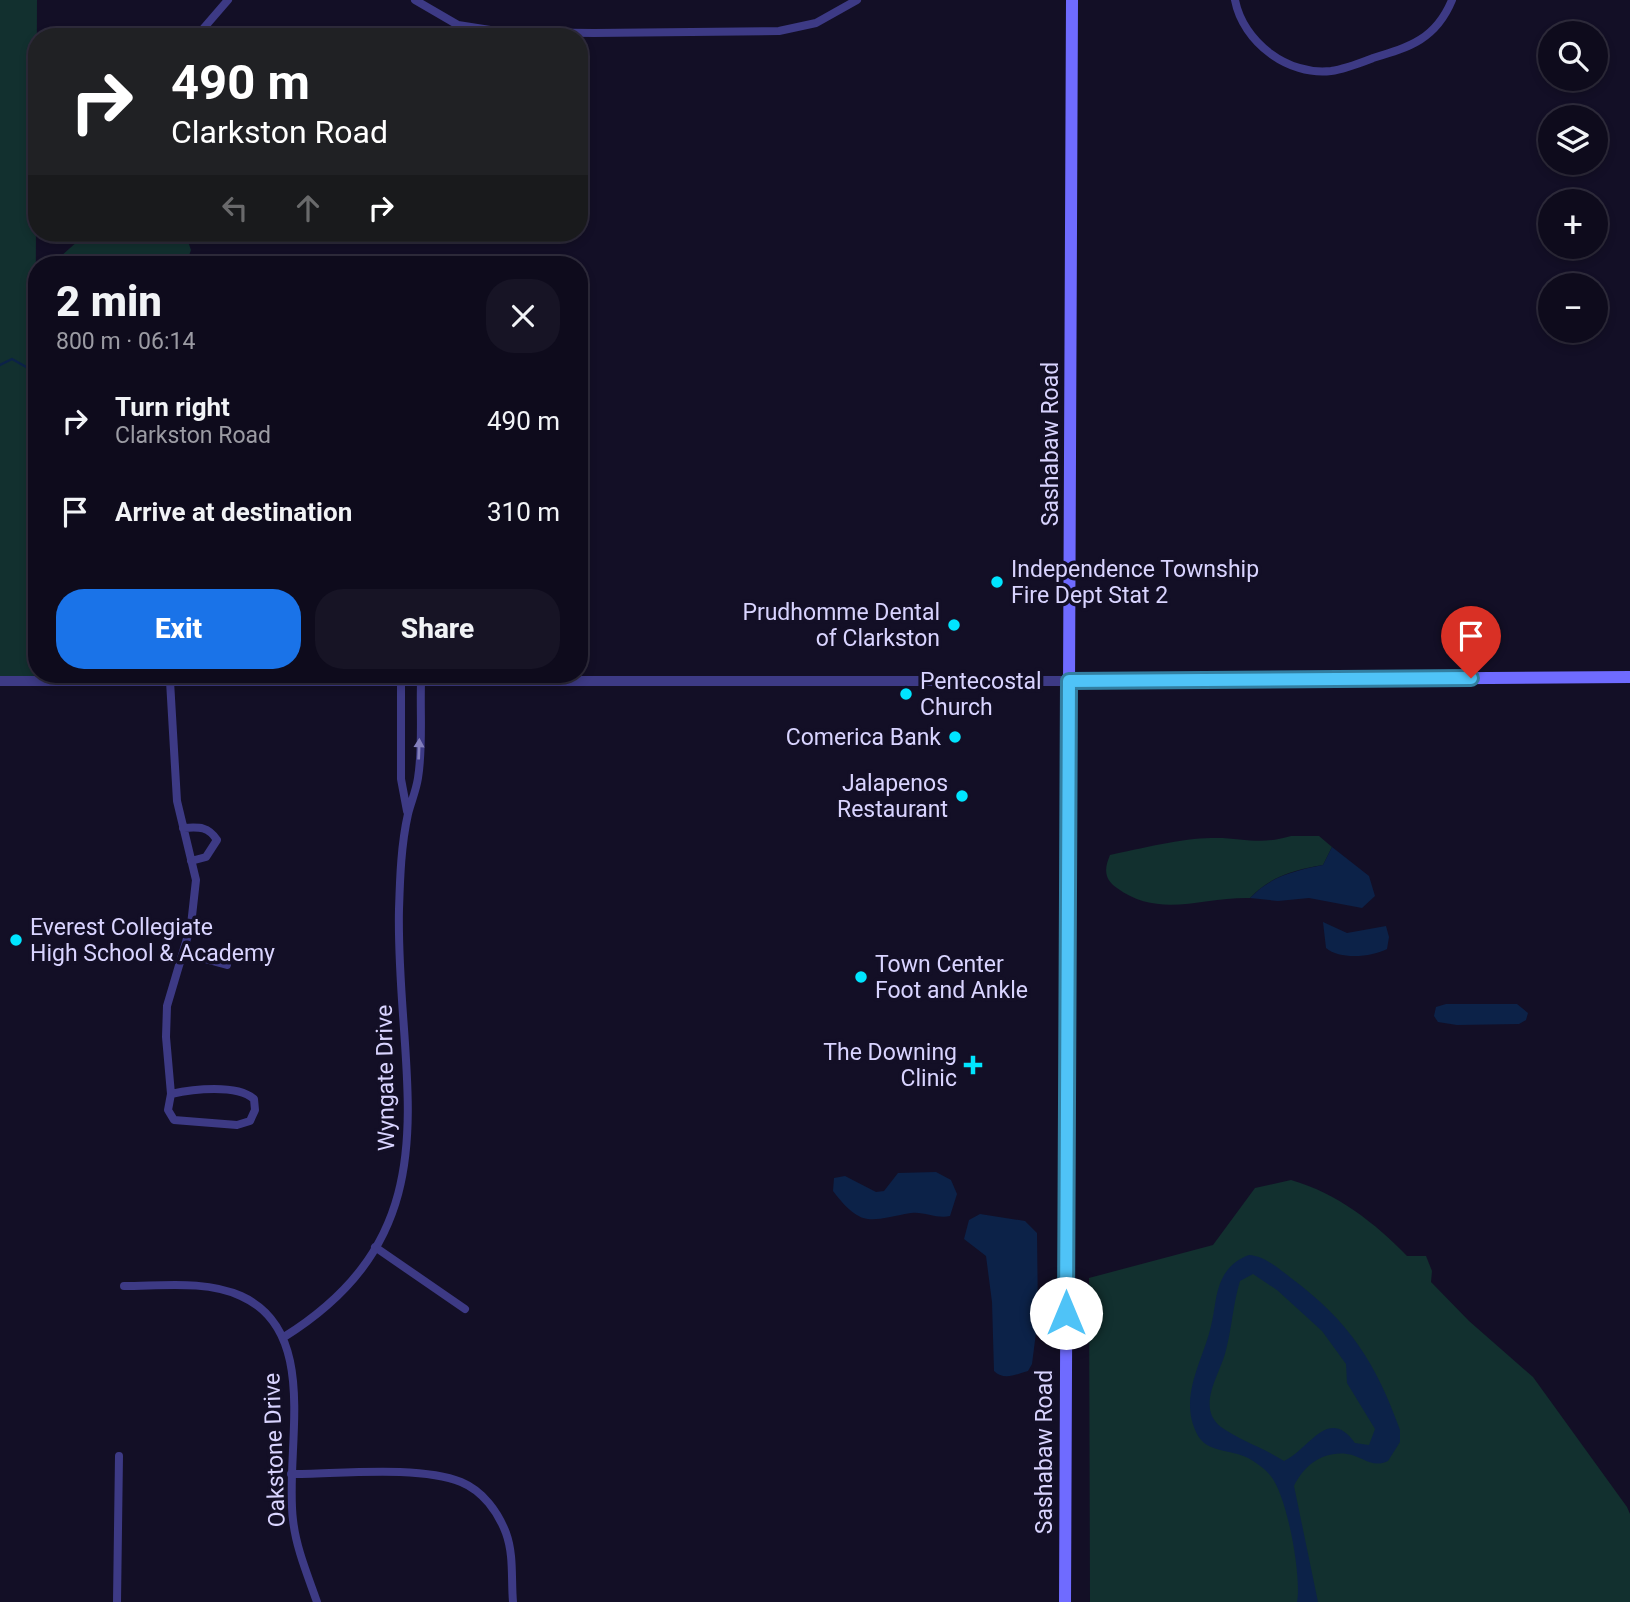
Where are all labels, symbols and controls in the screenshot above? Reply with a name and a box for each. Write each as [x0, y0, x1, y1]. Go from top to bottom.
map controls [1538, 21, 1608, 343]
button: search [1538, 21, 1608, 91]
text: 490 m [171, 54, 310, 111]
icon: right [56, 56, 147, 147]
button: layers [1538, 105, 1608, 175]
text: Clarkston Road [171, 113, 388, 151]
icon: left [216, 189, 254, 227]
icon: ahead [289, 189, 327, 227]
icon: right [362, 189, 400, 227]
button: + [1538, 189, 1608, 259]
button: − [1538, 273, 1608, 343]
text: 2 min [56, 277, 162, 326]
button: close [486, 279, 560, 353]
text: 800 m · 06:14 [56, 328, 195, 355]
street label: Sashabaw Road [1037, 362, 1064, 526]
text: Turn right [115, 392, 230, 422]
icon: right [56, 402, 94, 440]
text: 490 m [487, 406, 560, 436]
text: Clarkston Road [115, 422, 271, 449]
icon: arrive [56, 493, 94, 531]
text: Arrive at destination [115, 497, 352, 527]
text: 310 m [487, 497, 560, 527]
place label: Independence Township Fire Dept Stat 2 [1011, 556, 1259, 609]
marker: Independence Township Fire Dept Stat 2 [989, 574, 1005, 590]
button: Exit [56, 589, 301, 669]
button: Share [315, 589, 560, 669]
place label: Prudhomme Dental of Clarkston [742, 599, 940, 652]
pin [1441, 606, 1501, 678]
marker: Prudhomme Dental of Clarkston [946, 617, 962, 633]
icon: arrive [1452, 617, 1490, 655]
place label: Pentecostal Church [920, 668, 1042, 721]
marker: Pentecostal Church [898, 686, 914, 702]
place label: Comerica Bank [786, 724, 941, 751]
marker: Comerica Bank [947, 729, 963, 745]
one-way arrow [413, 738, 425, 760]
place label: Jalapenos Restaurant [837, 770, 948, 823]
marker: Jalapenos Restaurant [954, 788, 970, 804]
place label: Everest Collegiate High School & Academy [30, 914, 275, 967]
marker: Everest Collegiate High School & Academy [8, 932, 24, 948]
place label: Town Center Foot and Ankle [875, 951, 1028, 1004]
marker: Town Center Foot and Ankle [853, 969, 869, 985]
street label: Wyngate Drive [371, 1005, 400, 1151]
place label: The Downing Clinic [823, 1039, 957, 1092]
marker: The Downing Clinic [963, 1055, 983, 1075]
position arrow [1029, 1276, 1103, 1350]
street label: Sashabaw Road [1031, 1370, 1058, 1534]
street label: Oakstone Drive [258, 1372, 291, 1528]

